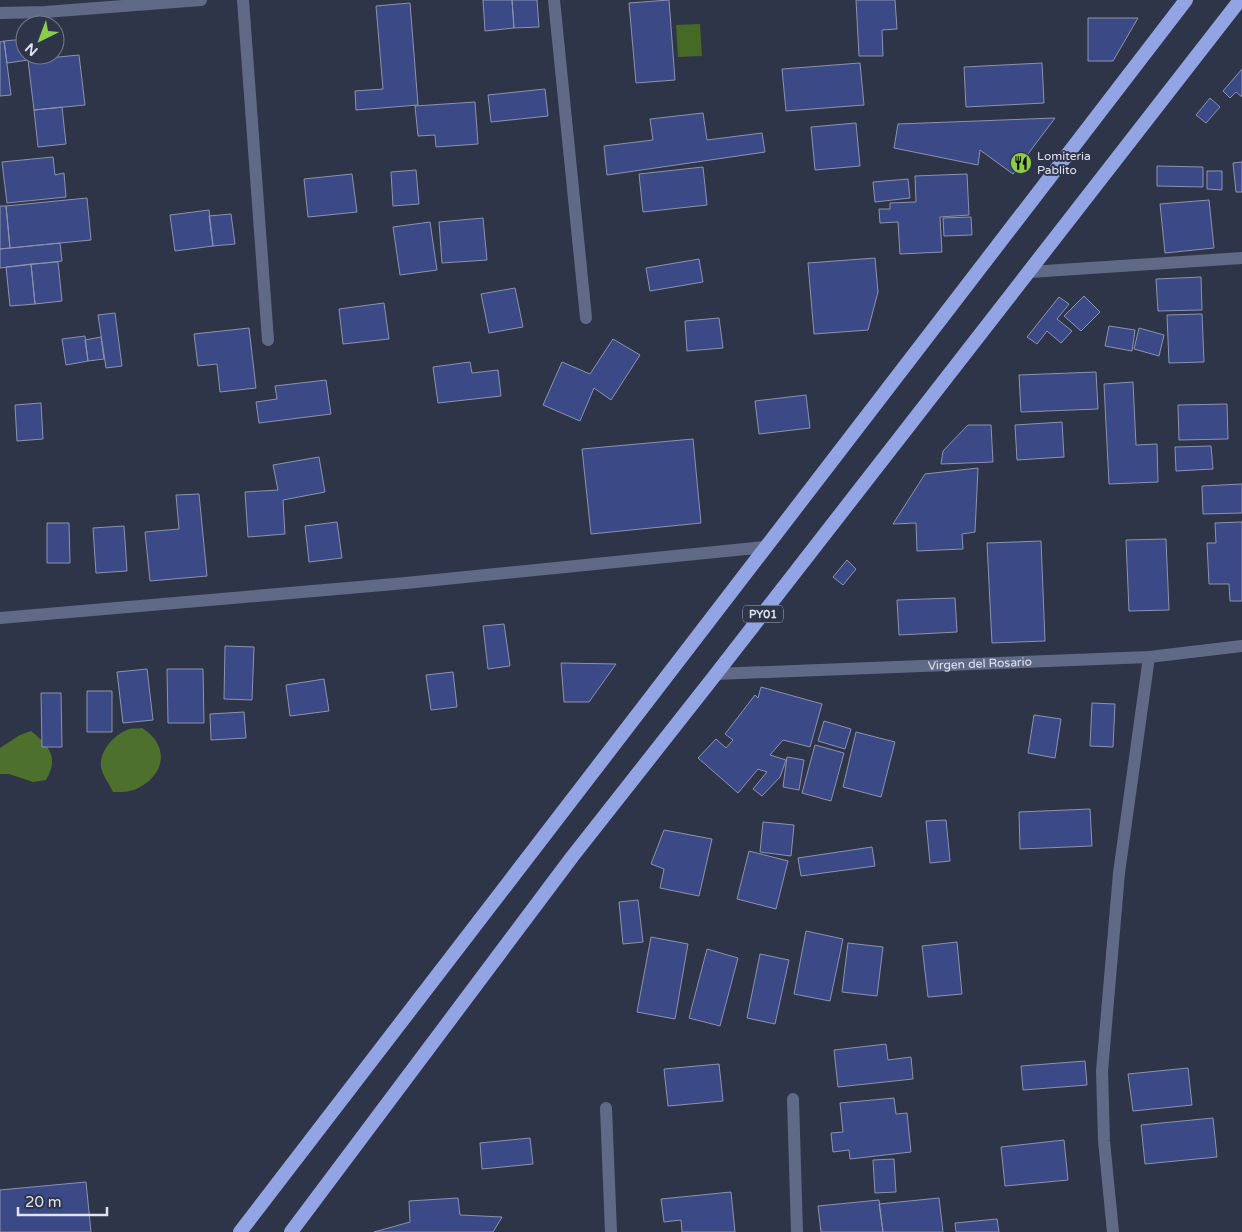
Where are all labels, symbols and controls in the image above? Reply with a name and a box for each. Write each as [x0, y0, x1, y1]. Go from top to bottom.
north arrow [15, 15, 65, 65]
text: N [22, 39, 42, 59]
place label: Lomiteria Pablito [1037, 149, 1091, 177]
restaurant icon: Lomiteria Pablito [1009, 151, 1033, 175]
road number: PY01 [743, 606, 783, 622]
street label: Virgen del Rosario [927, 655, 1032, 673]
scale bar [18, 1184, 106, 1216]
text: 20 m [25, 1193, 62, 1211]

